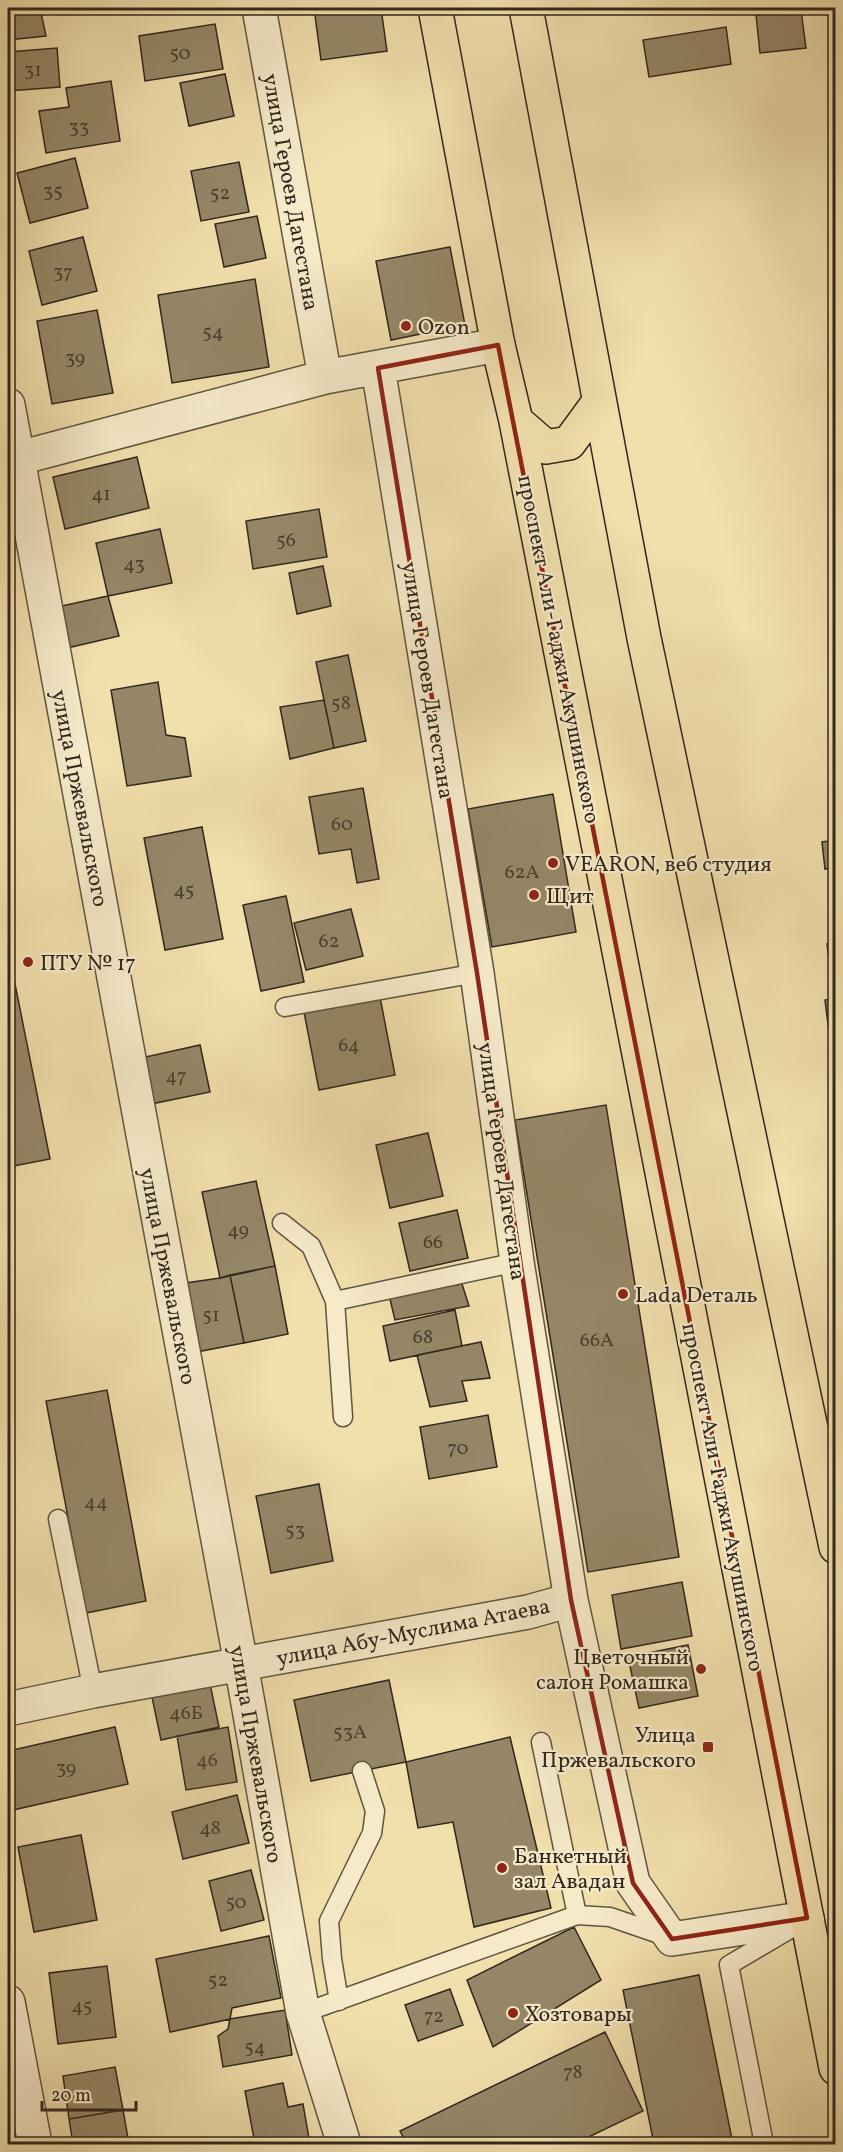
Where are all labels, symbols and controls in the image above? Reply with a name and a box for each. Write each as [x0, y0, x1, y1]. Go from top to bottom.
house number: 50 [169, 40, 191, 68]
house number: 31 [24, 57, 42, 85]
street label: улица Героев Дагестана [253, 71, 326, 313]
house number: 33 [69, 114, 89, 142]
house number: 35 [43, 178, 63, 206]
house number: 52 [210, 180, 230, 208]
house number: 37 [53, 259, 73, 287]
place label: Ozon [418, 313, 470, 344]
house number: 54 [202, 319, 224, 347]
marker: Ozon [399, 319, 413, 333]
house number: 39 [65, 345, 85, 373]
street label: проспект Али-Гаджи Акушинского [508, 472, 607, 826]
house number: 41 [91, 481, 111, 509]
house number: 56 [276, 527, 296, 555]
house number: 43 [123, 551, 145, 579]
street label: улица Героев Дагестана [392, 559, 461, 801]
street label: улица Пржевальского [42, 687, 115, 910]
house number: 58 [331, 690, 351, 718]
house number: 60 [331, 811, 353, 839]
place label: VEARON, веб студия [565, 850, 772, 881]
marker: VEARON, веб студия [546, 856, 560, 870]
house number: 62А [505, 859, 539, 887]
house number: 45 [174, 877, 194, 905]
place label: Щит [546, 882, 594, 913]
marker: Щит [527, 888, 541, 902]
house number: 62 [319, 928, 339, 956]
place label: ПТУ № 17 [40, 949, 136, 980]
marker: ПТУ № 17 [21, 955, 35, 969]
house number: 64 [338, 1032, 360, 1060]
street label: улица Героев Дагестана [468, 1040, 533, 1282]
house number: 47 [165, 1063, 187, 1091]
street label: улица Пржевальского [130, 1165, 203, 1388]
house number: 49 [227, 1217, 249, 1245]
house number: 66 [423, 1229, 443, 1257]
place label: Lada Dеталь [635, 1281, 758, 1312]
marker: Lada Dеталь [616, 1287, 630, 1301]
house number: 51 [202, 1302, 220, 1330]
street label: проспект Али-Гаджи Акушинского [672, 1320, 771, 1674]
house number: 68 [413, 1324, 433, 1352]
house number: 66А [580, 1327, 614, 1355]
house number: 70 [448, 1435, 468, 1463]
house number: 44 [84, 1489, 108, 1517]
house number: 53 [285, 1517, 305, 1545]
street label: улица Абу-Муслима Атаева [274, 1592, 553, 1675]
street label: улица Пржевальского [220, 1643, 289, 1866]
place label: Цветочный салон Ромашка [536, 1643, 689, 1699]
marker: Цветочный салон Ромашка [694, 1662, 708, 1676]
house number: 46Б [169, 1700, 203, 1728]
house number: 53А [333, 1719, 367, 1747]
place label: Улица Пржевальского [541, 1721, 696, 1777]
marker: Улица Пржевальского [701, 1740, 715, 1754]
house number: 46 [196, 1747, 218, 1775]
house number: 39 [56, 1755, 76, 1783]
house number: 48 [199, 1815, 221, 1843]
place label: Банкетный зал Авадан [514, 1842, 627, 1898]
marker: Банкетный зал Авадан [495, 1861, 509, 1875]
house number: 50 [225, 1889, 247, 1917]
house number: 52 [208, 1967, 228, 1995]
house number: 45 [72, 1993, 92, 2021]
place label: Хозтовары [525, 2000, 632, 2031]
house number: 72 [424, 2003, 444, 2031]
marker: Хозтовары [506, 2006, 520, 2020]
house number: 54 [244, 2034, 266, 2062]
house number: 78 [563, 2059, 583, 2087]
scale bar [42, 2074, 136, 2112]
text: 20 m [51, 2084, 91, 2109]

